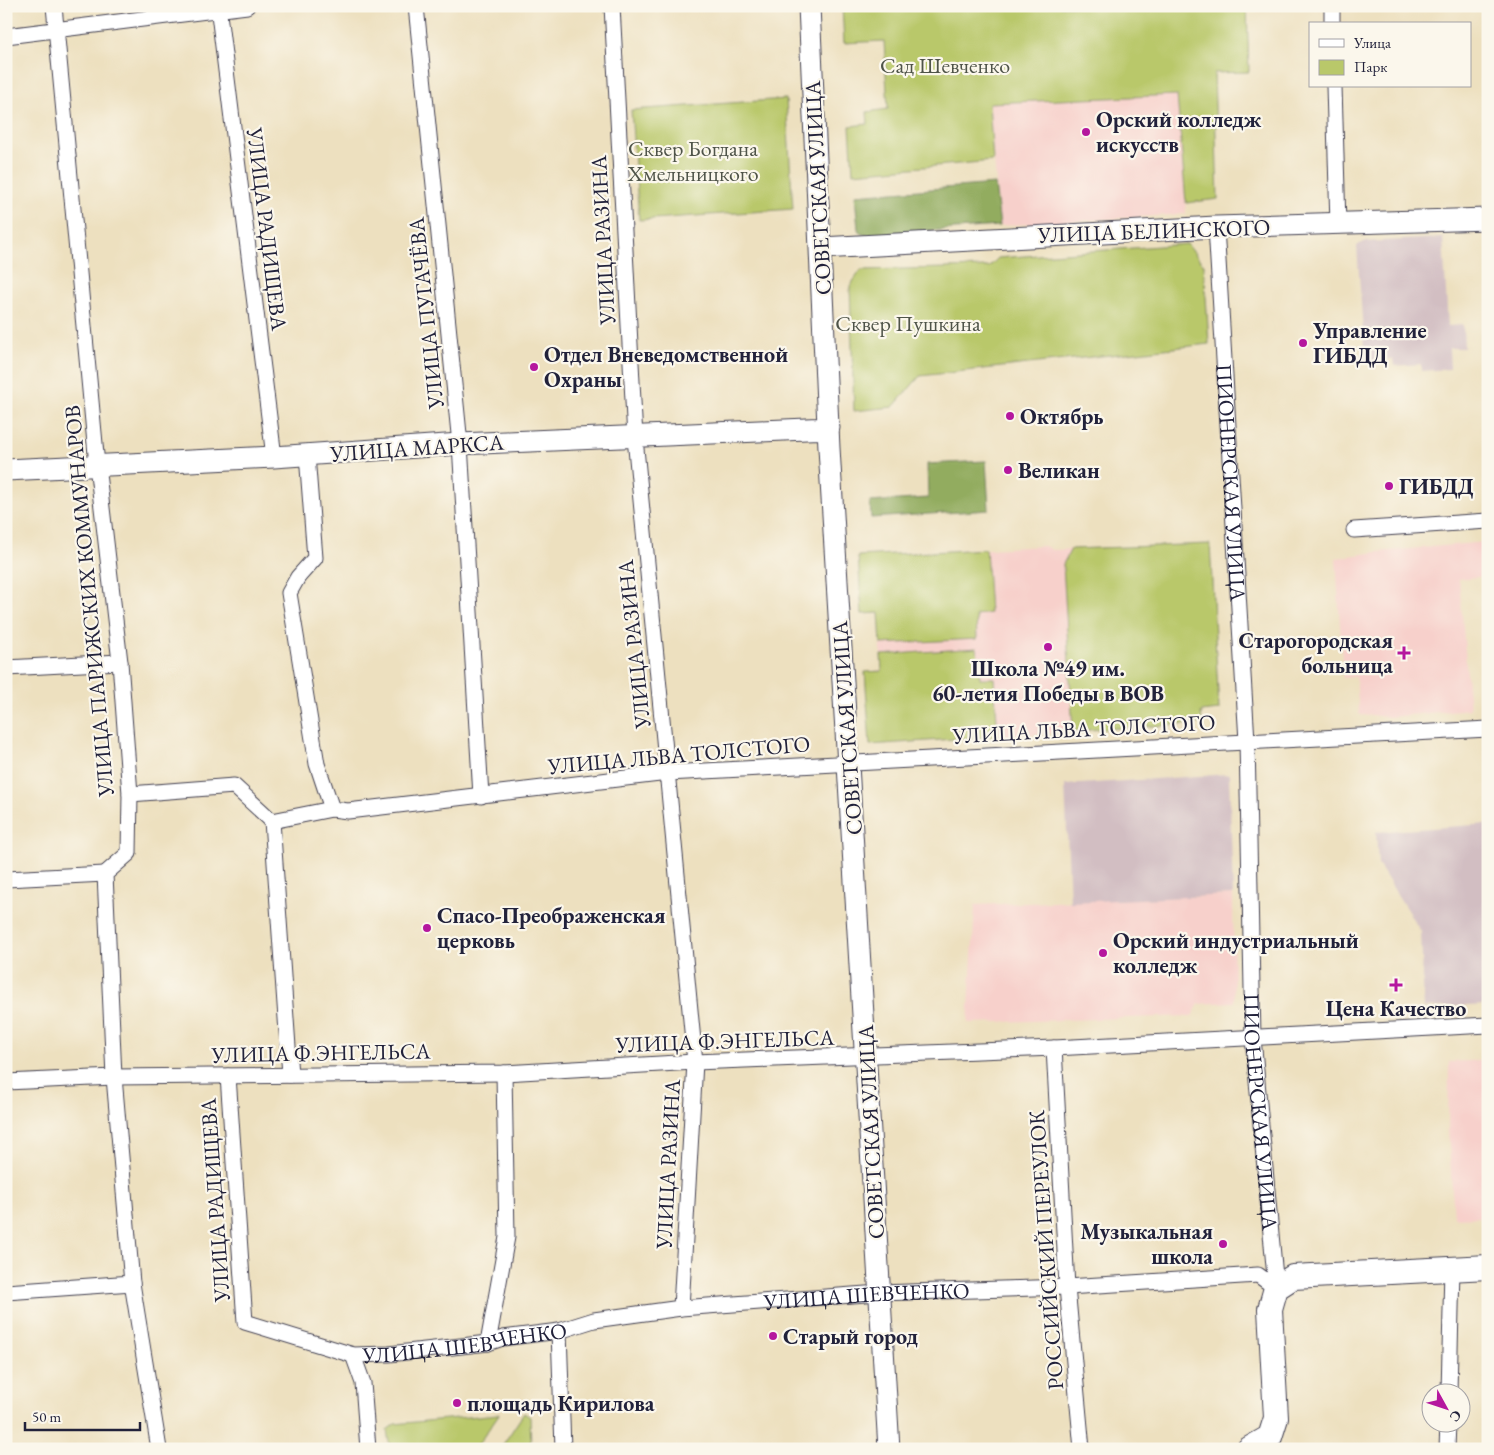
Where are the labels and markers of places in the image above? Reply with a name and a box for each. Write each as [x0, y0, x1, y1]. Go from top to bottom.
place label: Орский колледж искусств [1096, 105, 1262, 159]
marker: Орский колледж искусств [1080, 126, 1092, 138]
place label: Управление ГИБДД [1312, 316, 1427, 370]
marker: Управление ГИБДД [1297, 337, 1309, 349]
place label: Отдел Вневедомственной Охраны [544, 340, 788, 394]
marker: Отдел Вневедомственной Охраны [528, 361, 540, 373]
place label: Октябрь [1020, 402, 1104, 431]
marker: Октябрь [1004, 410, 1016, 422]
place label: Великан [1018, 456, 1100, 485]
marker: Великан [1002, 464, 1014, 476]
place label: ГИБДД [1399, 472, 1474, 501]
marker: ГИБДД [1383, 480, 1395, 492]
place label: Старогородская больница [1238, 626, 1393, 680]
marker: Школа №49 им. 60-летия Победы в ВОВ [1042, 641, 1054, 653]
marker: Старогородская больница [1397, 646, 1411, 660]
place label: Школа №49 им. 60-летия Победы в ВОВ [932, 654, 1164, 708]
place label: Спасо-Преображенская церковь [437, 901, 666, 955]
marker: Спасо-Преображенская церковь [421, 922, 433, 934]
place label: Орский индустриальный колледж [1113, 926, 1359, 980]
marker: Орский индустриальный колледж [1097, 947, 1109, 959]
marker: Цена Качество [1389, 978, 1403, 992]
place label: Цена Качество [1326, 994, 1466, 1023]
place label: Музыкальная школа [1080, 1217, 1213, 1271]
marker: Музыкальная школа [1217, 1238, 1229, 1250]
place label: Старый город [783, 1322, 919, 1351]
marker: Старый город [767, 1330, 779, 1342]
place label: площадь Кирилова [467, 1389, 655, 1418]
marker: площадь Кирилова [451, 1397, 463, 1409]

